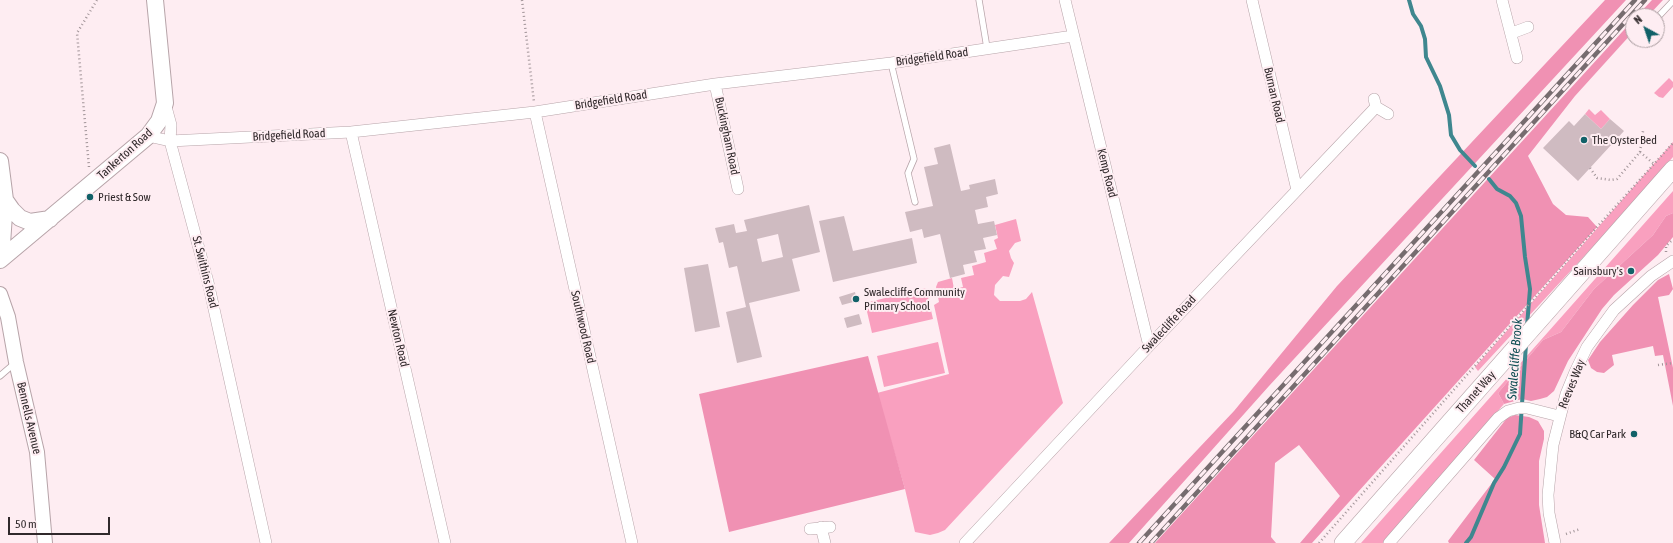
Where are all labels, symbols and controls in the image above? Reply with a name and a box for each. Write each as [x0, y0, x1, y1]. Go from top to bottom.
north arrow [1625, 8, 1665, 48]
text: N [1632, 13, 1644, 26]
street label: Bridgefield Road [895, 45, 969, 69]
street label: Burnan Road [1261, 66, 1287, 124]
street label: Bridgefield Road [574, 87, 648, 113]
street label: Buckingham Road [712, 96, 742, 176]
street label: Tankerton Road [95, 126, 155, 182]
street label: Bridgefield Road [252, 126, 326, 144]
place label: The Oyster Bed [1592, 133, 1657, 147]
marker: The Oyster Bed [1579, 135, 1589, 145]
street label: Kemp Road [1094, 147, 1120, 199]
place label: Priest & Sow [98, 190, 151, 204]
marker: Priest & Sow [85, 192, 95, 202]
street label: St. Swithins Road [189, 234, 221, 310]
place label: Sainsbury's [1573, 264, 1623, 278]
marker: Sainsbury's [1626, 266, 1636, 276]
place label: Swalecliffe Community Primary School [864, 285, 965, 313]
street label: Southwood Road [568, 289, 598, 365]
street label: Swalecliffe Road [1139, 292, 1199, 356]
marker: Swalecliffe Community Primary School [851, 294, 861, 304]
street label: Newton Road [384, 308, 412, 368]
water label: Swalecliffe Brook [1504, 318, 1526, 400]
street label: Reeves Way [1556, 357, 1588, 411]
street label: Thanet Way [1453, 368, 1499, 416]
street label: Bennells Avenue [14, 380, 44, 456]
place label: B&Q Car Park [1569, 427, 1626, 441]
marker: B&Q Car Park [1629, 429, 1639, 439]
scale bar [10, 509, 112, 535]
text: 50 m [15, 517, 37, 531]

